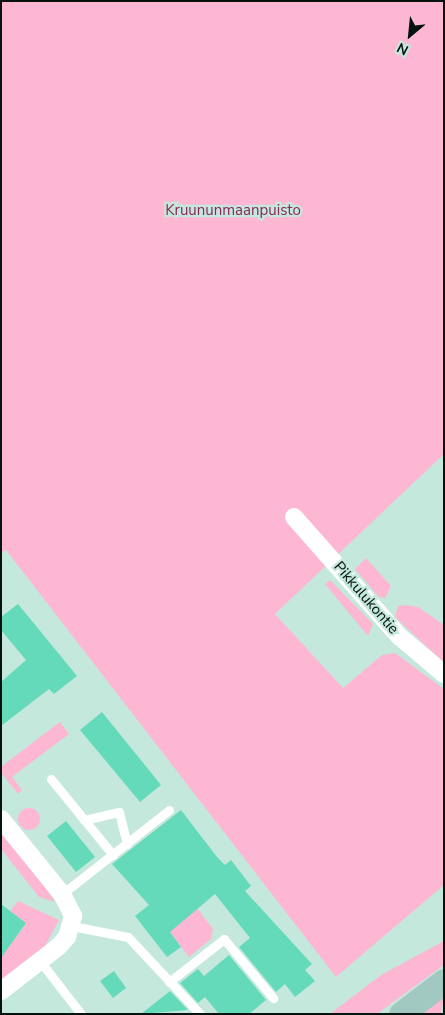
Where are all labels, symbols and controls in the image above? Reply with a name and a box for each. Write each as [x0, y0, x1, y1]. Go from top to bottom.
north arrow [385, 10, 435, 60]
text: N [394, 38, 412, 60]
park label: Kruununmaanpuisto [165, 202, 301, 220]
street label: Pikkulukontie [330, 558, 402, 638]

